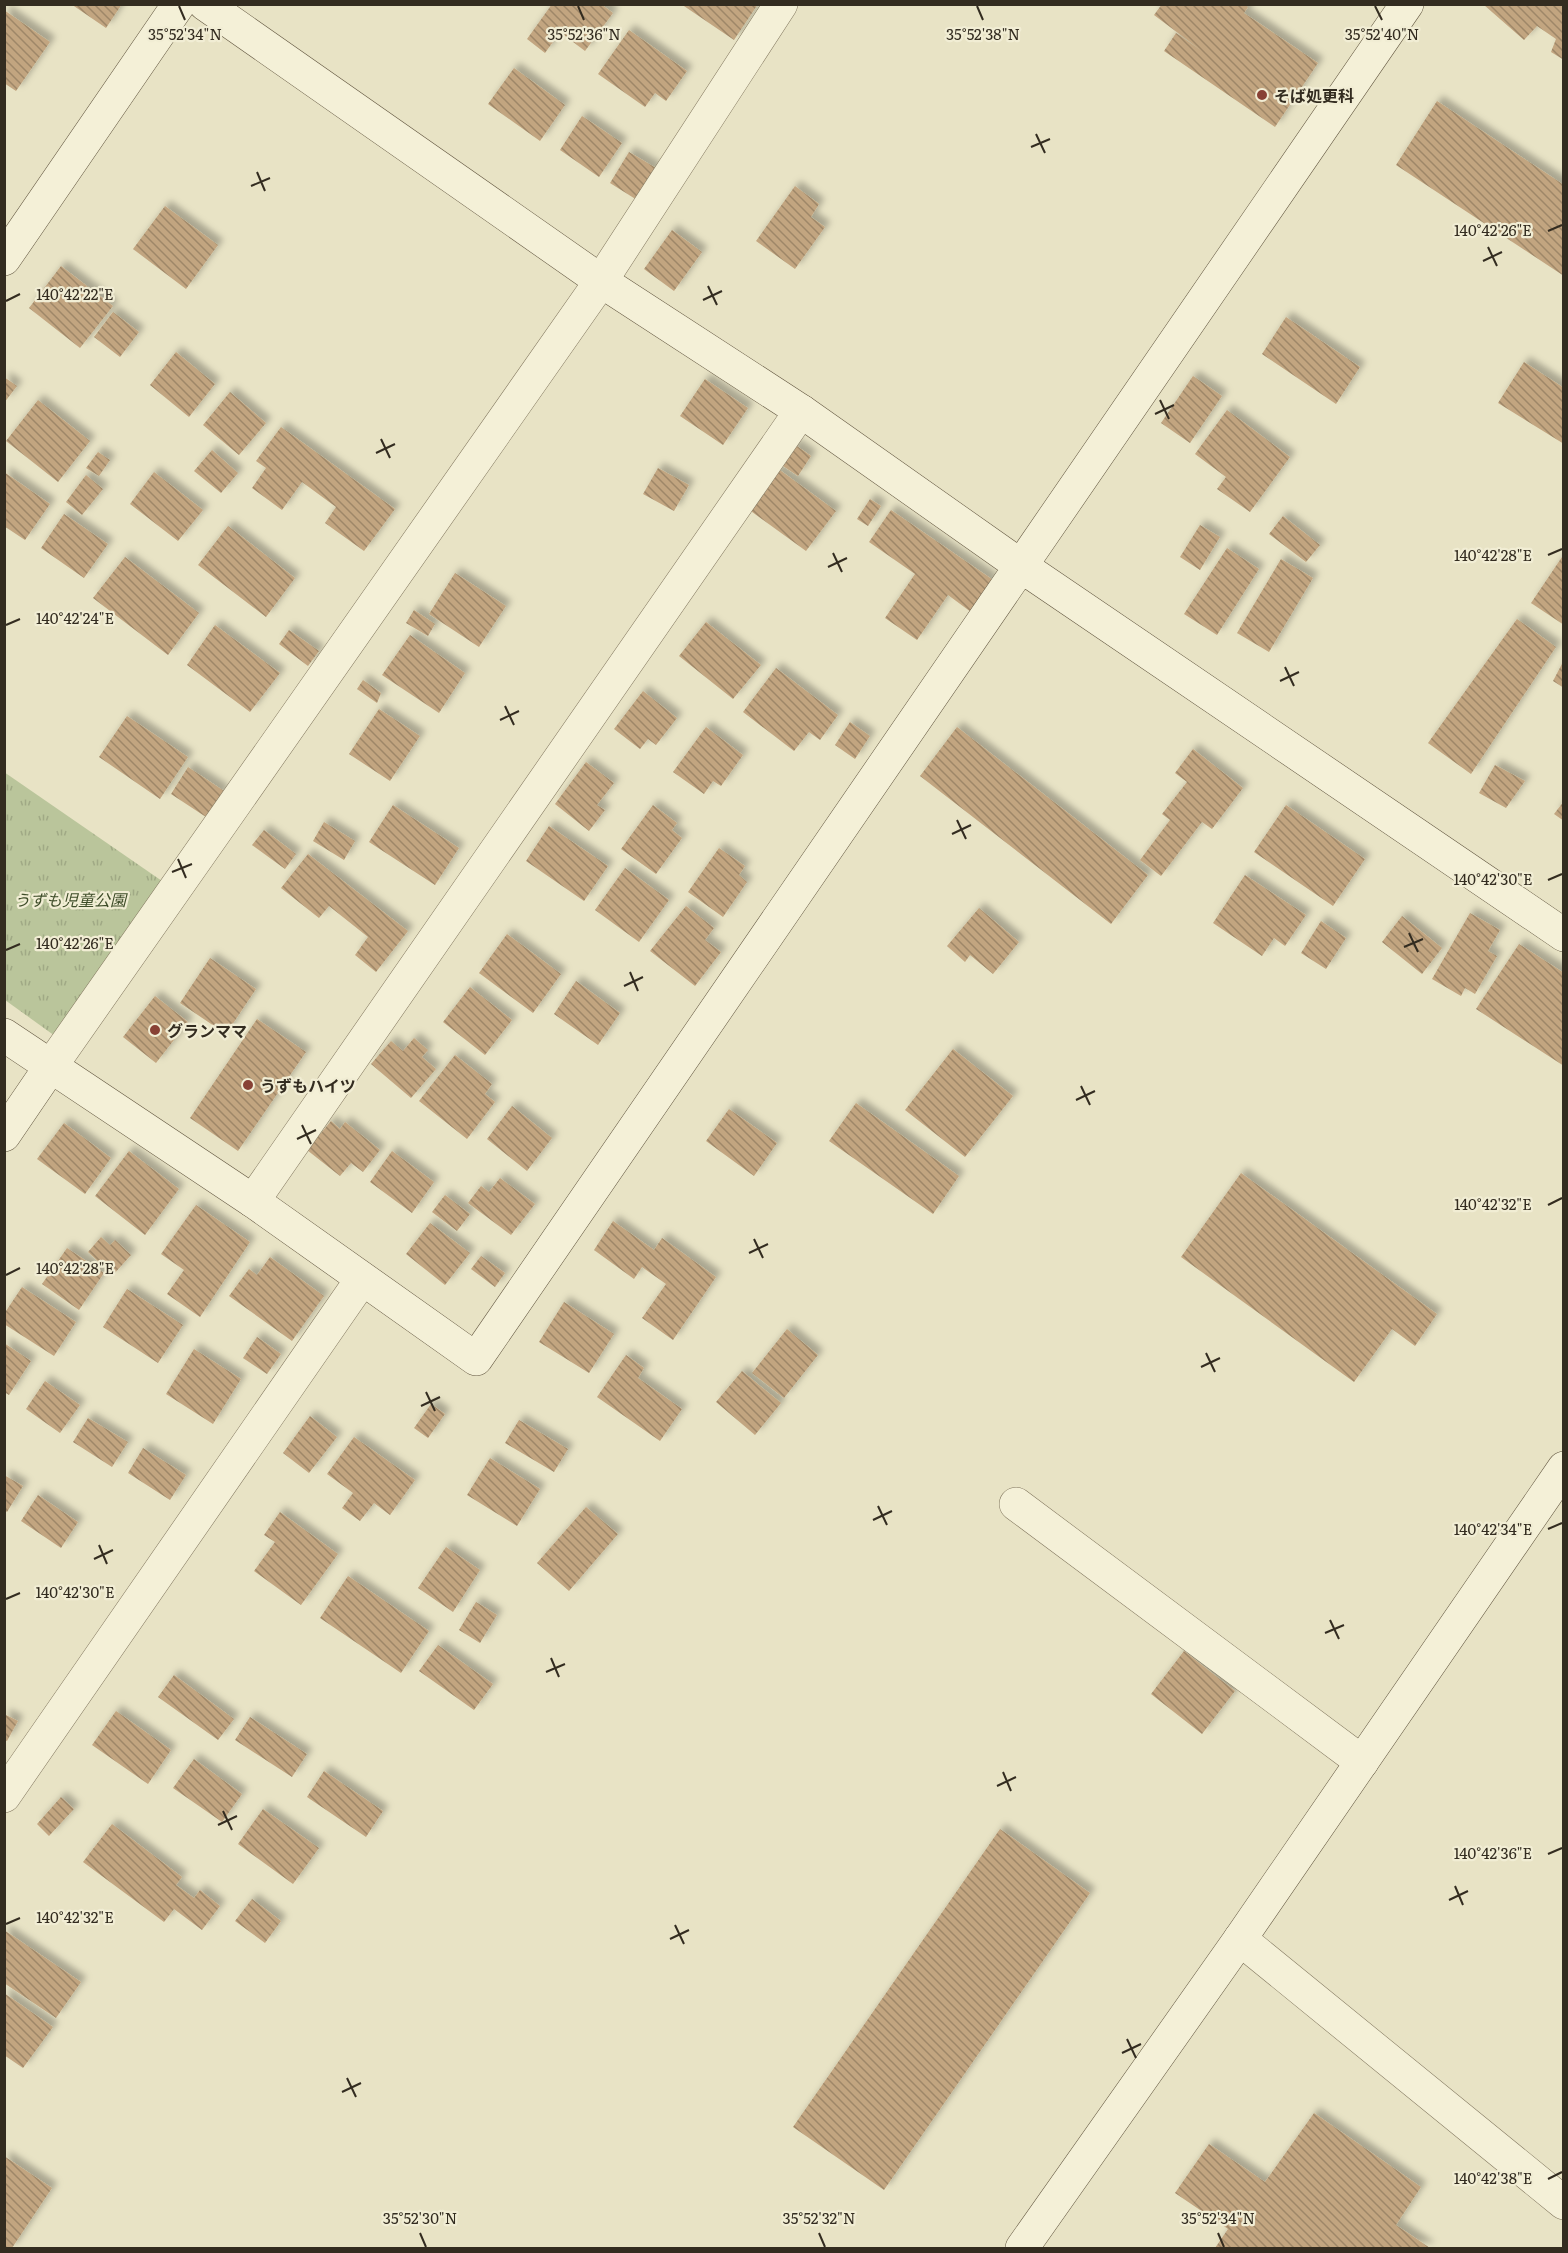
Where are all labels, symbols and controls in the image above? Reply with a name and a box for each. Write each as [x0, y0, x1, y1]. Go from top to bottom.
text: 35°52'34"N [148, 22, 222, 45]
text: 35°52'36"N [547, 22, 621, 45]
text: 35°52'38"N [946, 22, 1020, 45]
text: 35°52'40"N [1345, 22, 1419, 45]
place label: そば処更科 [1274, 83, 1354, 107]
marker: そば処更科 [1255, 88, 1269, 102]
text: 140°42'26"E [1454, 218, 1532, 241]
text: 140°42'22"E [36, 282, 114, 305]
text: 140°42'28"E [1454, 543, 1532, 566]
text: 140°42'24"E [36, 606, 114, 629]
text: 140°42'30"E [1454, 867, 1532, 890]
park label: うずも児童公園 [14, 887, 128, 911]
text: 140°42'26"E [36, 931, 114, 954]
place label: グランママ [167, 1018, 247, 1042]
marker: グランママ [148, 1023, 162, 1037]
place label: うずもハイツ [260, 1073, 356, 1097]
marker: うずもハイツ [241, 1078, 255, 1092]
text: 140°42'32"E [1454, 1192, 1532, 1215]
text: 140°42'28"E [36, 1256, 114, 1279]
text: 140°42'34"E [1454, 1517, 1532, 1540]
text: 140°42'30"E [36, 1580, 114, 1603]
text: 140°42'36"E [1454, 1841, 1532, 1864]
text: 140°42'32"E [36, 1905, 114, 1928]
text: 140°42'38"E [1454, 2166, 1532, 2189]
text: 35°52'30"N [383, 2206, 457, 2229]
text: 35°52'32"N [783, 2206, 855, 2229]
text: 35°52'34"N [1181, 2206, 1255, 2229]

